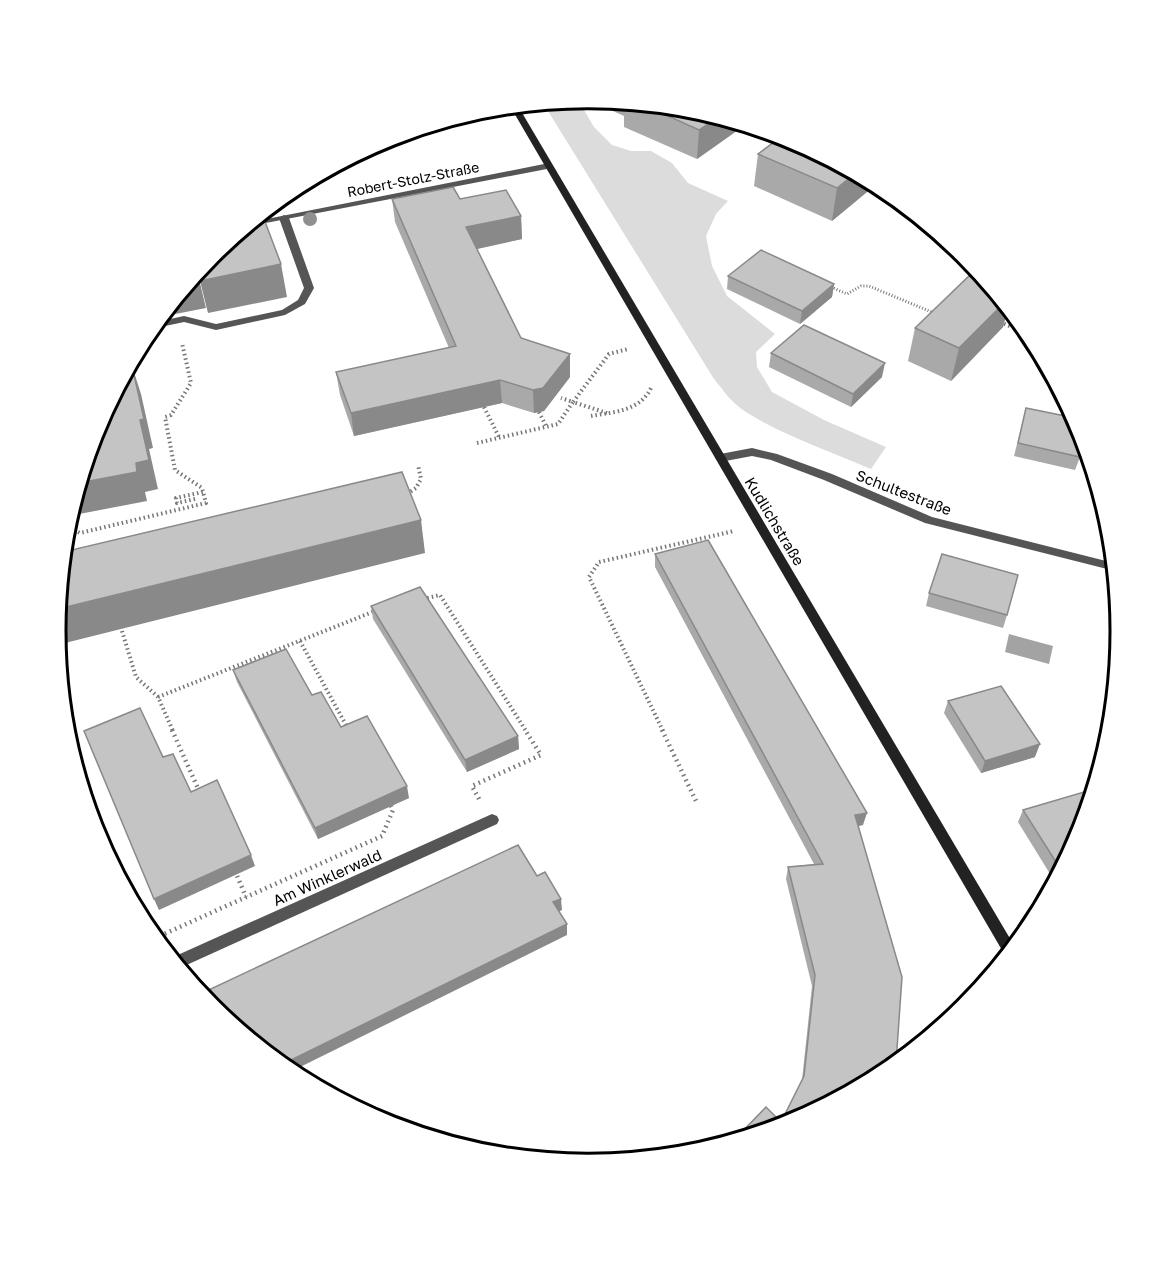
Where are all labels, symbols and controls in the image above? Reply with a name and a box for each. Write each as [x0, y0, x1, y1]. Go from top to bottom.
street label: Robert-Stolz-Straße [346, 158, 480, 200]
street label: Schultestraße [854, 466, 955, 519]
street label: Kudlichstraße [742, 473, 809, 569]
street label: Am Winklerwald [270, 845, 384, 909]

